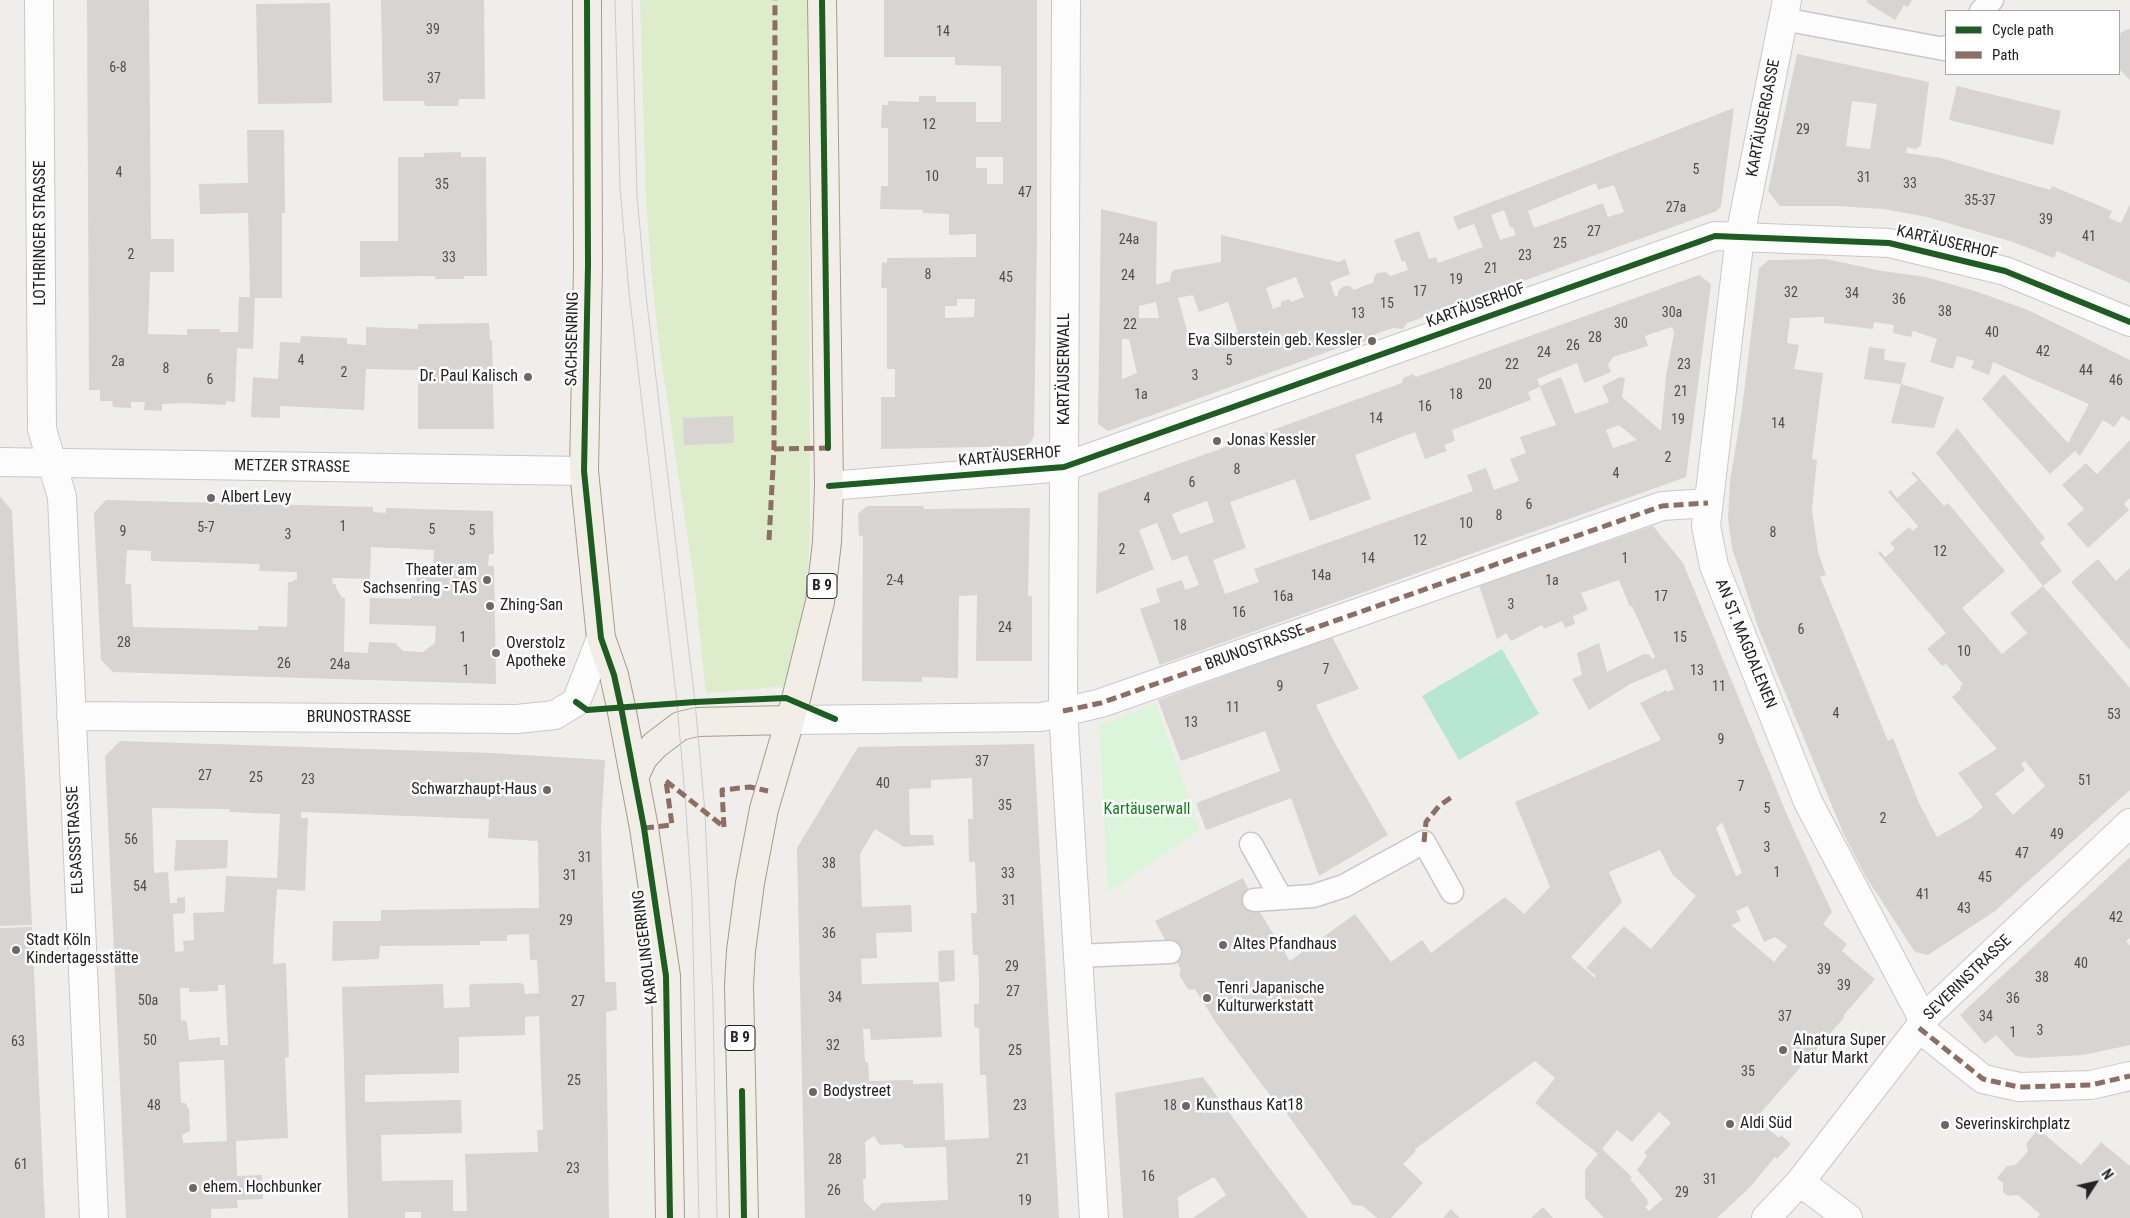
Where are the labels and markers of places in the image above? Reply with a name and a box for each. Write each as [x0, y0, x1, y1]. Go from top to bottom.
place label: Eva Silberstein geb. Kessler [1188, 331, 1362, 351]
marker: Eva Silberstein geb. Kessler [1366, 335, 1378, 347]
place label: Dr. Paul Kalisch [419, 367, 518, 387]
marker: Dr. Paul Kalisch [522, 371, 534, 383]
place label: Jonas Kessler [1227, 431, 1316, 451]
marker: Jonas Kessler [1211, 435, 1223, 447]
place label: Albert Levy [221, 488, 291, 508]
marker: Albert Levy [205, 492, 217, 504]
place label: Theater am Sachsenring - TAS [363, 561, 477, 599]
marker: Theater am Sachsenring - TAS [481, 574, 493, 586]
place label: Zhing-San [500, 596, 563, 616]
marker: Zhing-San [484, 600, 496, 612]
place label: Overstolz Apotheke [506, 634, 566, 672]
marker: Overstolz Apotheke [490, 647, 502, 659]
place label: Schwarzhaupt-Haus [411, 780, 537, 800]
marker: Schwarzhaupt-Haus [541, 784, 553, 796]
place label: Stadt Köln Kindertagesstätte [26, 931, 139, 969]
place label: Altes Pfandhaus [1233, 935, 1337, 955]
marker: Altes Pfandhaus [1217, 939, 1229, 951]
marker: Stadt Köln Kindertagesstätte [10, 944, 22, 956]
place label: Tenri Japanische Kulturwerkstatt [1217, 979, 1324, 1017]
marker: Tenri Japanische Kulturwerkstatt [1201, 992, 1213, 1004]
place label: Alnatura Super Natur Markt [1793, 1031, 1886, 1069]
marker: Alnatura Super Natur Markt [1777, 1044, 1789, 1056]
place label: Bodystreet [823, 1082, 891, 1102]
marker: Bodystreet [807, 1086, 819, 1098]
place label: Kunsthaus Kat18 [1196, 1096, 1303, 1116]
marker: Kunsthaus Kat18 [1180, 1100, 1192, 1112]
place label: Aldi Süd [1740, 1114, 1792, 1134]
place label: Severinskirchplatz [1955, 1115, 2070, 1135]
marker: Aldi Süd [1724, 1118, 1736, 1130]
marker: Severinskirchplatz [1939, 1119, 1951, 1131]
place label: ehem. Hochbunker [203, 1178, 322, 1198]
marker: ehem. Hochbunker [187, 1182, 199, 1194]

